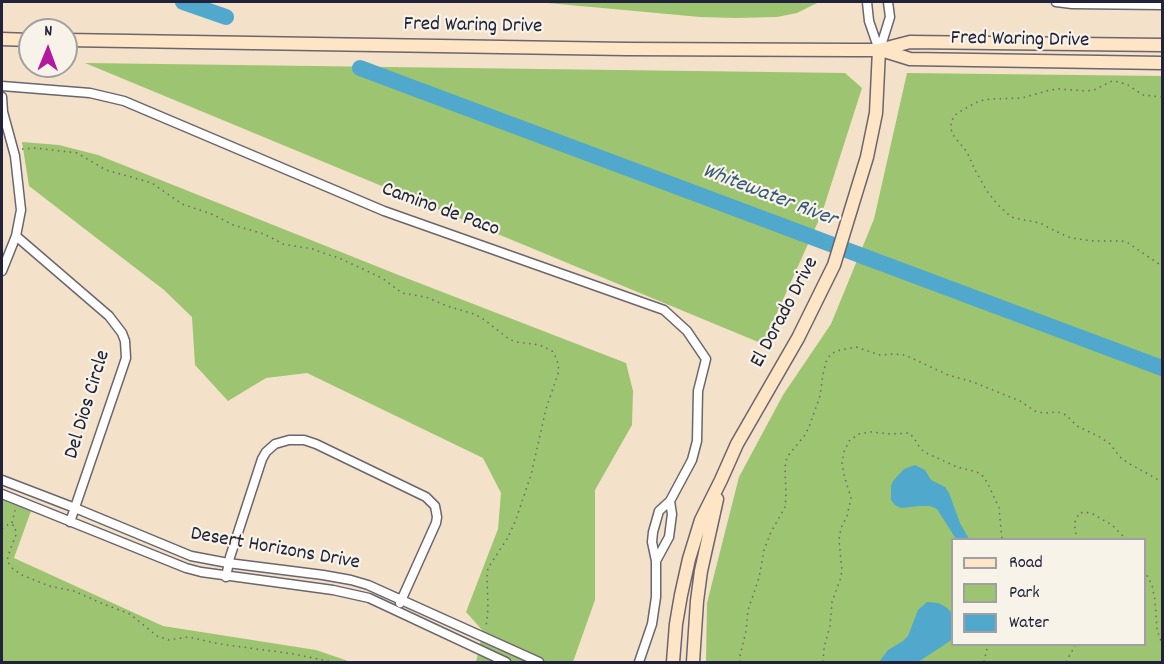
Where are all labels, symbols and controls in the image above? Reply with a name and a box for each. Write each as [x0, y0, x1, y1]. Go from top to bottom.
street label: Fred Waring Drive [403, 13, 543, 41]
north arrow [18, 18, 78, 78]
text: N [44, 20, 52, 43]
street label: Fred Waring Drive [950, 27, 1090, 55]
water label: Whitewater River [698, 159, 840, 235]
street label: Camino de Paco [378, 178, 502, 244]
street label: El Dorado Drive [746, 253, 826, 373]
street label: Del Dios Circle [61, 348, 117, 462]
street label: Desert Horizons Drive [188, 523, 362, 577]
legend [951, 538, 1146, 646]
text: Road [1009, 551, 1043, 576]
text: Park [1009, 581, 1040, 606]
text: Water [1009, 611, 1049, 636]

